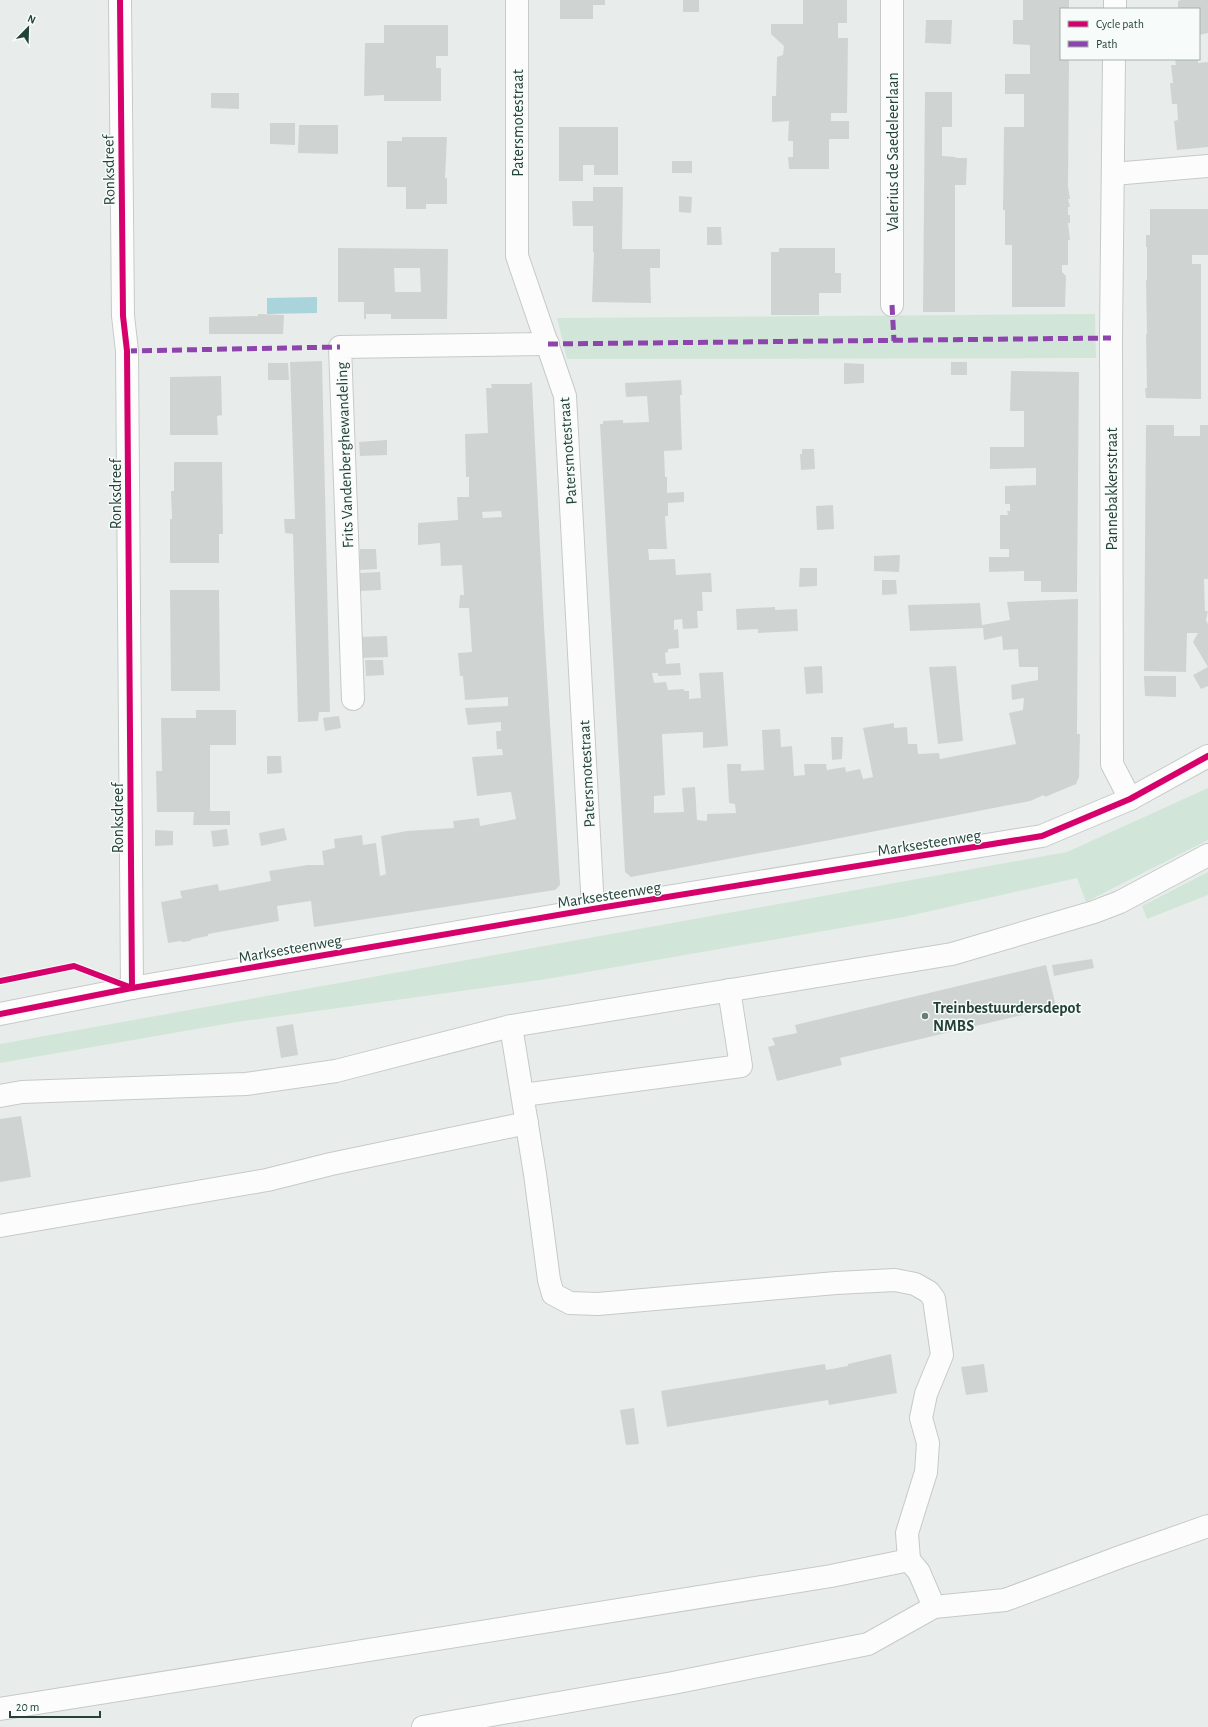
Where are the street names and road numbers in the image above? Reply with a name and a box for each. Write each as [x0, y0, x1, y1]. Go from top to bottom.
street label: Patersmotestraat [510, 69, 526, 177]
street label: Valerius de Saedeleerlaan [885, 72, 901, 232]
street label: Ronksdreef [100, 133, 118, 205]
street label: Frits Vandenberghewandeling [334, 361, 356, 548]
street label: Patersmotestraat [556, 397, 580, 505]
street label: Pannebakkersstraat [1104, 427, 1120, 551]
street label: Ronksdreef [108, 458, 124, 529]
street label: Patersmotestraat [576, 720, 598, 828]
street label: Ronksdreef [110, 782, 126, 853]
street label: Marksesteenweg [876, 827, 982, 859]
street label: Marksesteenweg [556, 879, 662, 911]
street label: Marksesteenweg [237, 932, 343, 966]

